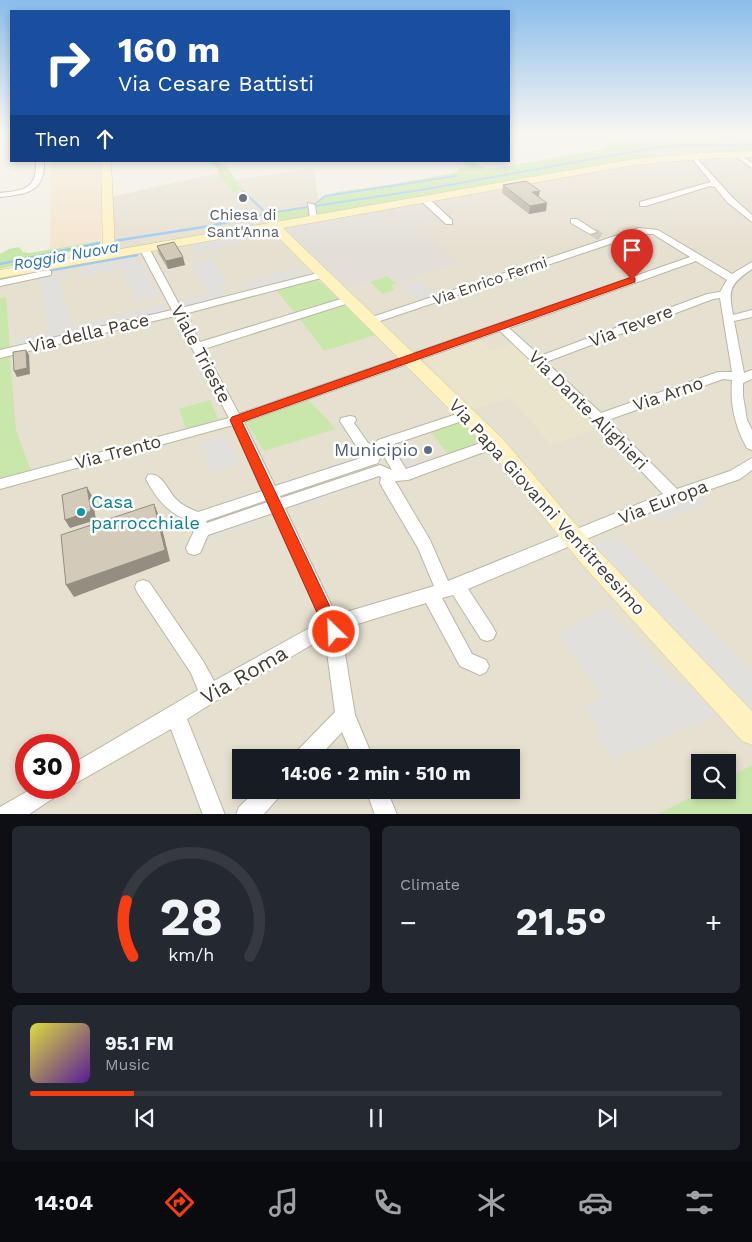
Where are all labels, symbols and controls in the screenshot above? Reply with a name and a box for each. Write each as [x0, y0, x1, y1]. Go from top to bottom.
text: 160 m [118, 29, 220, 71]
icon: right [35, 30, 100, 95]
text: Via Cesare Battisti [118, 71, 314, 96]
icon: ahead [91, 125, 119, 153]
text: Then [35, 128, 81, 151]
marker: Chiesa di Sant'Anna [237, 192, 249, 204]
place label: Chiesa di Sant'Anna [207, 206, 280, 241]
pin [611, 229, 653, 280]
icon: arrive [618, 236, 646, 264]
water label: Roggia Nuova [12, 237, 120, 274]
street label: Via Enrico Fermi [430, 253, 550, 309]
street label: Via Tevere [586, 300, 676, 351]
street label: Viale Trieste [167, 301, 236, 406]
street label: Via della Pace [27, 308, 151, 357]
street label: Via Dante Alighieri [524, 346, 652, 474]
street label: Via Arno [630, 372, 706, 415]
street label: Via Papa Giovanni Ventitreesimo [445, 394, 650, 619]
street label: Via Trento [73, 430, 163, 473]
place label: Municipio [334, 439, 418, 460]
marker: Municipio [422, 444, 434, 456]
street label: Via Europa [615, 475, 710, 528]
place label: Casa parrocchiale [91, 491, 200, 533]
marker: Casa parrocchiale [75, 506, 87, 518]
position arrow [307, 605, 359, 657]
street label: Via Roma [196, 640, 292, 709]
speed limit sign: 30 [15, 734, 80, 799]
map controls [691, 754, 736, 799]
button: search [691, 754, 736, 799]
text: 14:06 · 2 min · 510 m [281, 762, 471, 785]
text: Climate [400, 875, 460, 894]
text: 28 [159, 887, 223, 948]
text: 21.5° [515, 900, 607, 944]
text: − [400, 906, 417, 939]
text: + [705, 906, 722, 939]
text: km/h [168, 944, 214, 965]
text: 95.1 FM [105, 1032, 174, 1055]
text: Music [105, 1055, 150, 1074]
icon: previous [131, 1104, 159, 1132]
icon: pause [362, 1104, 390, 1132]
icon: next [593, 1104, 621, 1132]
icon: directions [162, 1185, 197, 1220]
icon: music [266, 1185, 301, 1220]
icon: phone [370, 1185, 405, 1220]
icon: climate [474, 1185, 509, 1220]
icon: car [578, 1185, 613, 1220]
icon: filters [682, 1185, 717, 1220]
text: 14:04 [35, 1190, 93, 1215]

